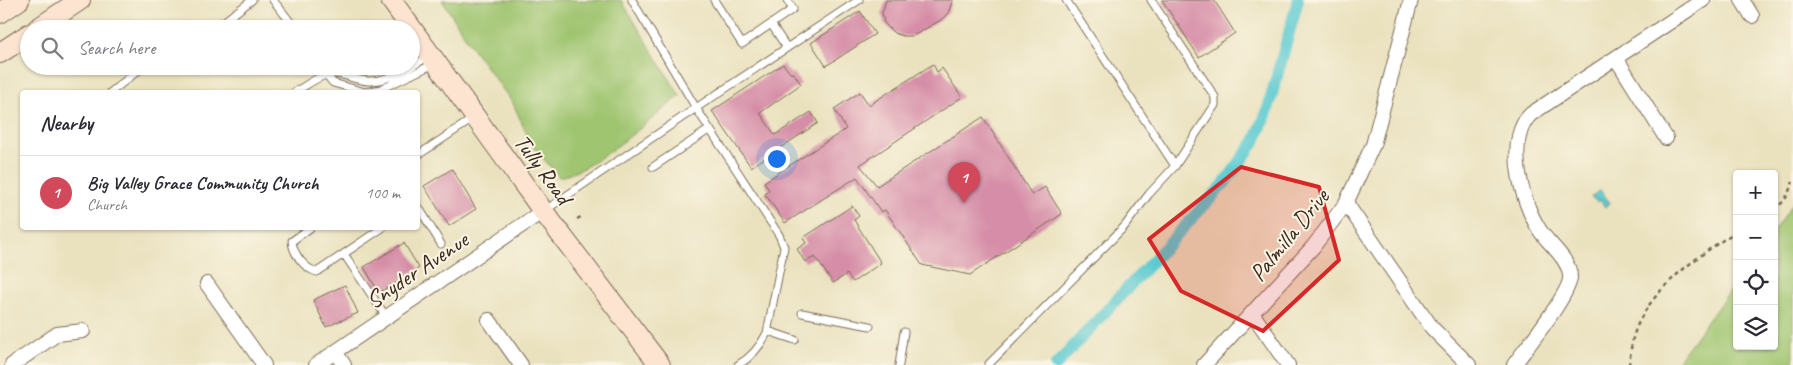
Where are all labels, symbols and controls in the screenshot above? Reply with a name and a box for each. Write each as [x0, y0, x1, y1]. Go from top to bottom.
search box [20, 20, 420, 75]
icon: search [38, 34, 66, 62]
text: Search here [78, 36, 155, 60]
text: Nearby [40, 110, 93, 136]
street label: Tully Road [507, 128, 581, 213]
your location [764, 146, 790, 172]
pin: 1 [948, 162, 980, 203]
map controls [1733, 170, 1778, 350]
button: + [1733, 170, 1778, 215]
text: Big Valley Grace Community Church [87, 171, 319, 195]
street label: Palmilla Drive [1243, 181, 1337, 287]
text: 1 [52, 183, 60, 203]
text: 100 m [366, 183, 400, 203]
text: Church [87, 195, 127, 215]
button: − [1733, 215, 1778, 260]
street label: Snyder Avenue [360, 224, 476, 315]
button: locate [1733, 260, 1778, 305]
button: layers [1733, 305, 1778, 350]

